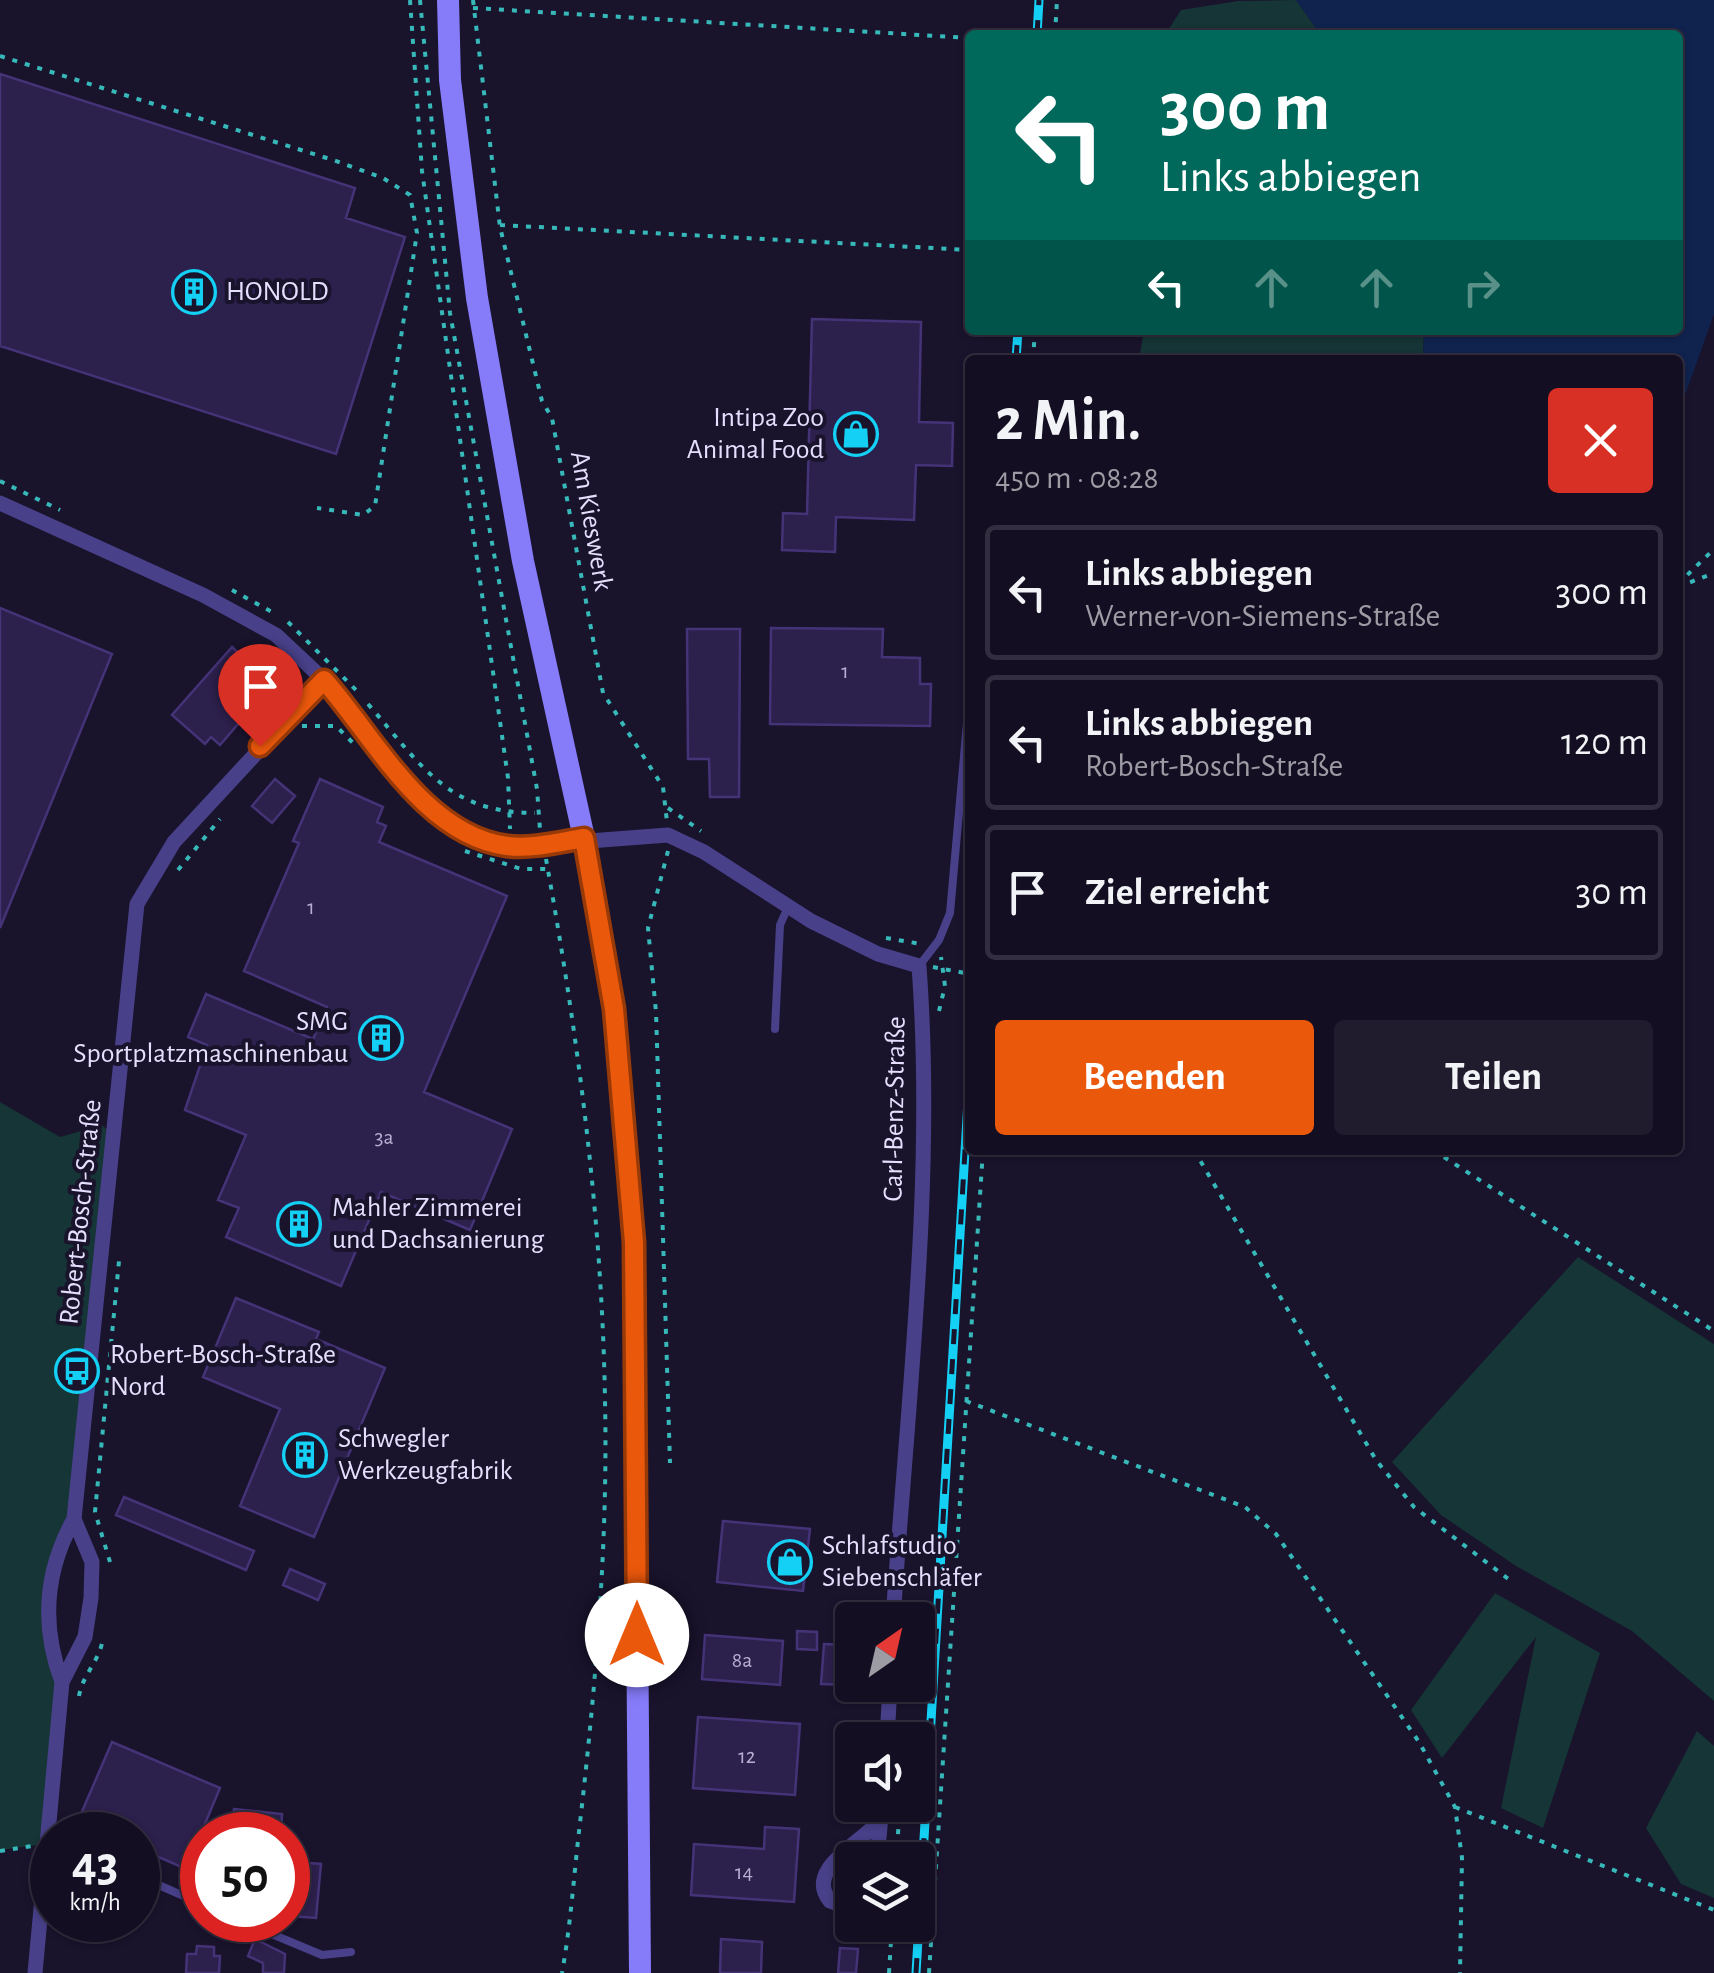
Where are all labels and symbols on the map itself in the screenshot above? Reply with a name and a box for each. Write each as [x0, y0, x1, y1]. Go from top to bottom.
building icon: HONOLD [171, 269, 217, 315]
place label: HONOLD [226, 278, 329, 306]
place label: Intipa Zoo Animal Food [687, 404, 824, 464]
shop icon: Intipa Zoo Animal Food [833, 411, 879, 457]
street label: Am Kieswerk [565, 449, 617, 593]
pin [218, 644, 303, 747]
house number: 1 [841, 660, 849, 682]
house number: 1 [307, 896, 315, 918]
place label: SMG Sportplatzmaschinenbau [73, 1008, 348, 1068]
building icon: SMG Sportplatzmaschinenbau [358, 1015, 404, 1061]
street label: Carl-Benz-Straße [879, 1016, 911, 1202]
street label: Robert-Bosch-Straße [55, 1098, 107, 1326]
house number: 3a [374, 1126, 394, 1148]
place label: Mahler Zimmerei und Dachsanierung [332, 1194, 545, 1254]
building icon: Mahler Zimmerei und Dachsanierung [276, 1201, 322, 1247]
place label: Robert-Bosch-Straße Nord [110, 1341, 336, 1401]
bus stop icon: Robert-Bosch-Straße Nord [54, 1348, 100, 1394]
place label: Schwegler Werkzeugfabrik [338, 1425, 513, 1485]
building icon: Schwegler Werkzeugfabrik [282, 1432, 328, 1478]
place label: Schlafstudio Siebenschläfer [822, 1532, 982, 1592]
shop icon: Schlafstudio Siebenschläfer [767, 1539, 813, 1585]
position arrow [585, 1583, 689, 1687]
north arrow [835, 1602, 935, 1702]
house number: 8a [732, 1649, 752, 1671]
house number: 12 [738, 1745, 756, 1767]
speed limit sign: 50 [180, 1812, 310, 1942]
house number: 14 [735, 1861, 753, 1883]

